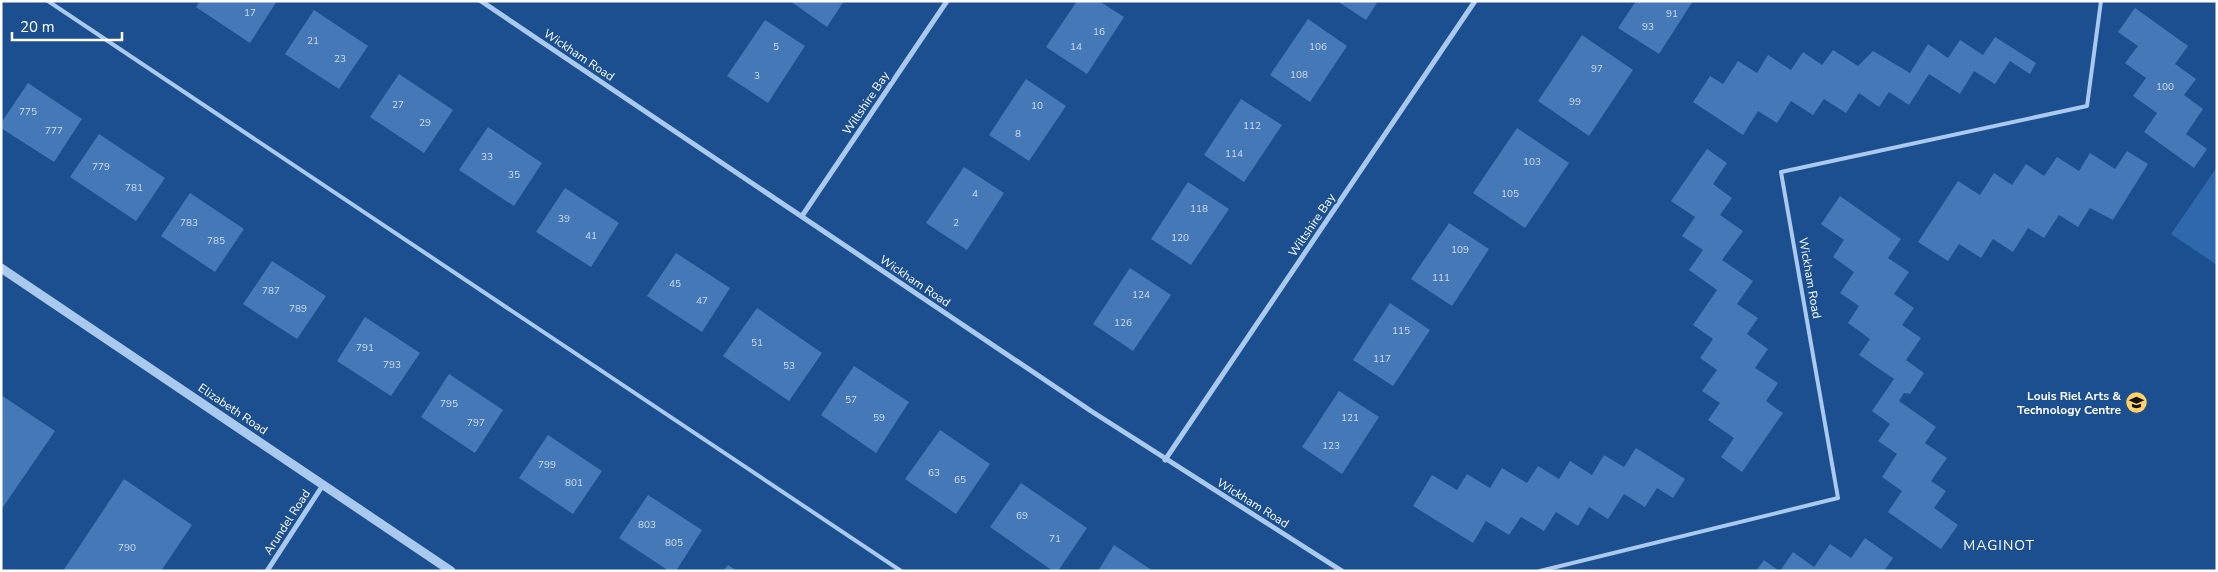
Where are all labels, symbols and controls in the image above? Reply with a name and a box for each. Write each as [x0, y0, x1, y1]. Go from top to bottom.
house number: 17 [244, 6, 256, 20]
house number: 91 [1666, 7, 1678, 21]
scale bar [12, 10, 122, 42]
text: 20 m [20, 17, 55, 37]
house number: 93 [1642, 20, 1654, 34]
street label: Wickham Road [541, 25, 617, 85]
house number: 16 [1093, 25, 1105, 39]
house number: 21 [307, 34, 319, 48]
house number: 5 [773, 40, 779, 54]
house number: 14 [1070, 40, 1082, 54]
house number: 106 [1309, 40, 1327, 54]
house number: 23 [334, 52, 346, 66]
house number: 97 [1591, 62, 1603, 76]
street label: Wiltshire Bay [839, 67, 894, 138]
house number: 108 [1290, 68, 1308, 82]
house number: 3 [754, 69, 760, 83]
house number: 100 [2156, 80, 2174, 94]
house number: 99 [1569, 95, 1581, 109]
house number: 27 [392, 98, 404, 112]
house number: 10 [1031, 99, 1043, 113]
house number: 775 [19, 105, 37, 119]
house number: 29 [419, 116, 431, 130]
house number: 112 [1243, 119, 1261, 133]
house number: 777 [45, 124, 63, 138]
house number: 8 [1015, 127, 1021, 141]
house number: 114 [1225, 147, 1243, 161]
house number: 33 [481, 150, 493, 164]
house number: 103 [1523, 155, 1541, 169]
house number: 779 [92, 160, 110, 174]
house number: 35 [508, 168, 520, 182]
house number: 781 [125, 181, 143, 195]
house number: 4 [972, 187, 978, 201]
house number: 105 [1501, 187, 1519, 201]
street label: Wiltshire Bay [1285, 189, 1340, 260]
house number: 118 [1190, 202, 1208, 216]
house number: 39 [558, 212, 570, 226]
house number: 783 [180, 216, 198, 230]
house number: 2 [953, 216, 959, 230]
house number: 41 [585, 229, 597, 243]
house number: 120 [1171, 231, 1189, 245]
house number: 785 [207, 234, 225, 248]
street label: Wickham Road [1795, 236, 1825, 320]
house number: 109 [1451, 243, 1469, 257]
street label: Wickham Road [877, 251, 953, 311]
house number: 111 [1432, 271, 1450, 285]
house number: 45 [669, 277, 681, 291]
house number: 787 [262, 284, 280, 298]
house number: 124 [1132, 288, 1150, 302]
house number: 47 [696, 294, 708, 308]
house number: 789 [289, 302, 307, 316]
house number: 126 [1114, 316, 1132, 330]
house number: 115 [1392, 324, 1410, 338]
house number: 51 [751, 336, 763, 350]
house number: 791 [356, 341, 374, 355]
house number: 117 [1373, 352, 1391, 366]
house number: 793 [383, 358, 401, 372]
house number: 53 [783, 359, 795, 373]
street label: Elizabeth Road [195, 380, 271, 438]
place label: Louis Riel Arts & Technology Centre [2017, 388, 2121, 418]
school or university icon: Louis Riel Arts & Technology Centre [2125, 391, 2149, 415]
house number: 57 [845, 393, 857, 407]
house number: 795 [440, 397, 458, 411]
house number: 59 [873, 411, 885, 425]
house number: 121 [1341, 411, 1359, 425]
house number: 797 [467, 416, 485, 430]
house number: 123 [1322, 439, 1340, 453]
house number: 799 [538, 458, 556, 472]
house number: 63 [928, 466, 940, 480]
house number: 65 [954, 473, 966, 487]
street label: Wickham Road [1214, 474, 1292, 532]
house number: 801 [565, 476, 583, 490]
street label: Arundel Road [260, 486, 314, 558]
house number: 69 [1016, 509, 1028, 523]
house number: 803 [638, 518, 656, 532]
house number: 71 [1049, 532, 1061, 546]
house number: 805 [665, 536, 683, 550]
district label: MAGINOT [1963, 536, 2035, 555]
house number: 790 [118, 541, 136, 555]

